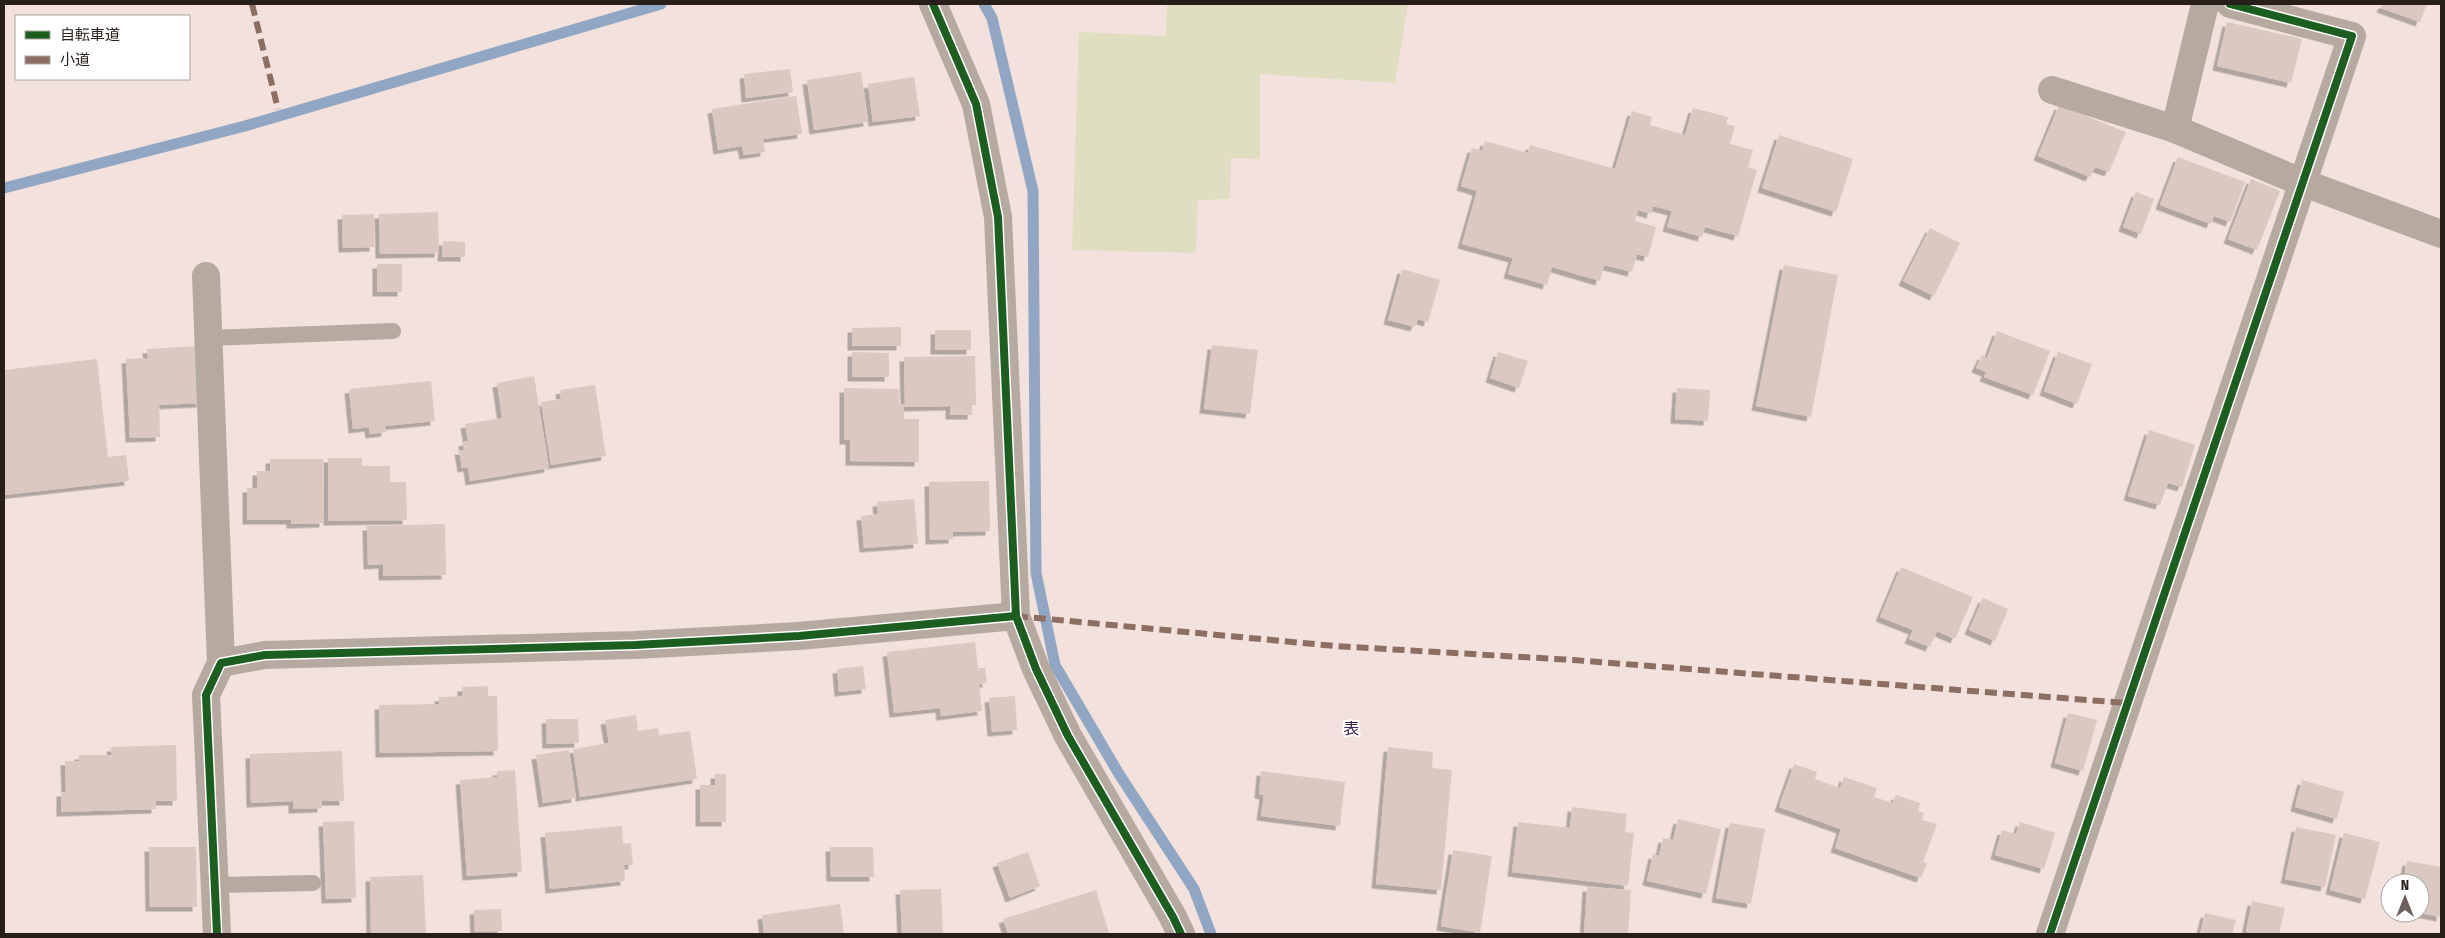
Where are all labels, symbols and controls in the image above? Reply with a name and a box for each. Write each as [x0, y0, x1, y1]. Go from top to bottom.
legend [15, 15, 190, 80]
text: 自転車道 [60, 26, 120, 44]
text: 小道 [60, 51, 90, 69]
district label: 表 [1343, 719, 1359, 738]
north arrow [2380, 873, 2430, 923]
text: N [2401, 877, 2409, 894]

